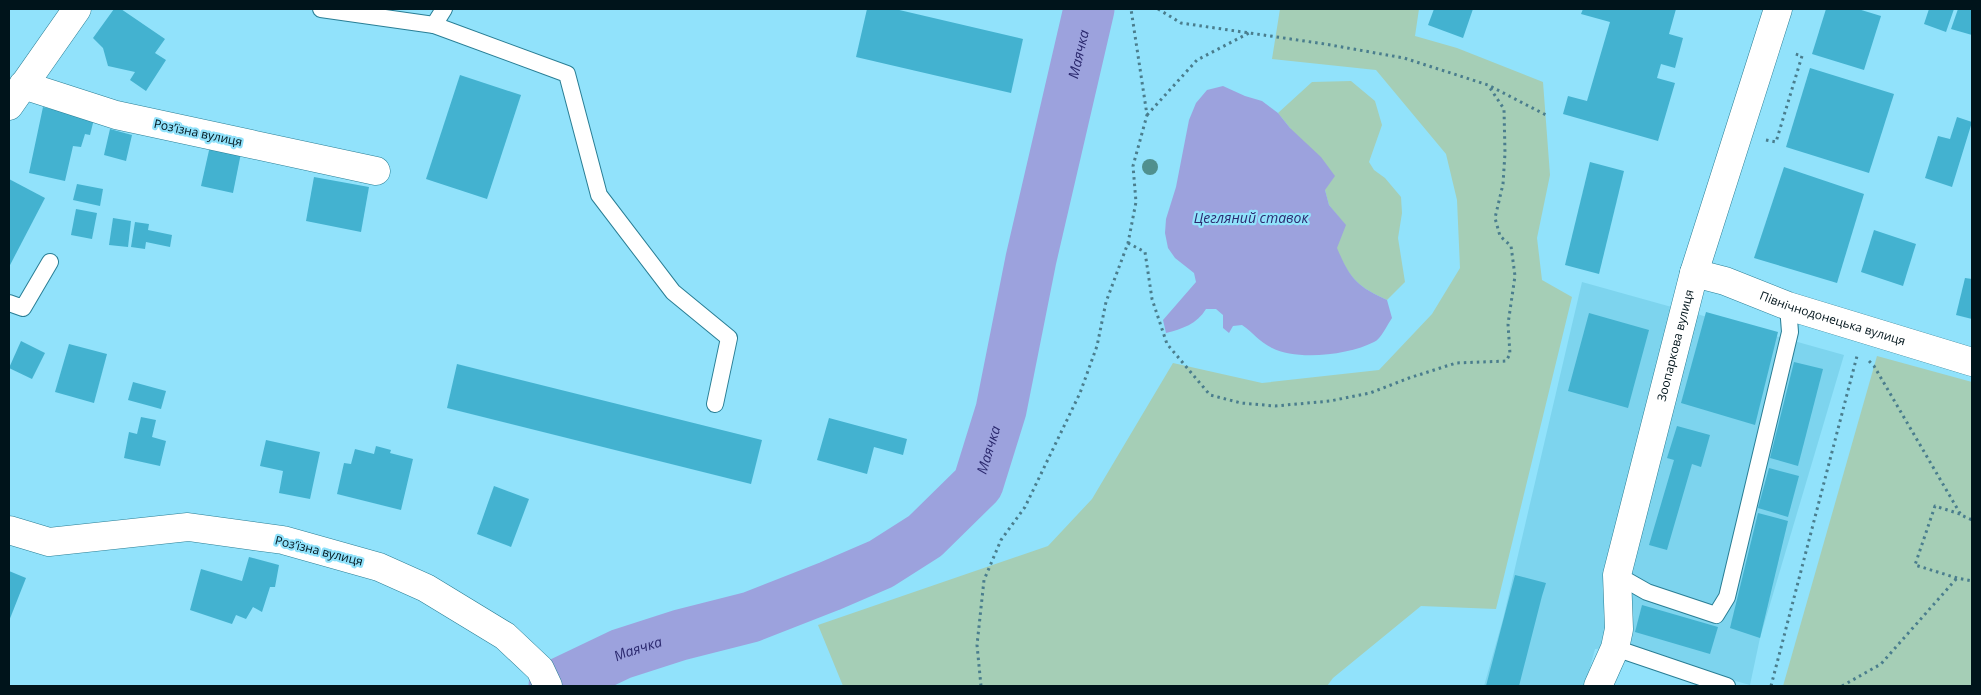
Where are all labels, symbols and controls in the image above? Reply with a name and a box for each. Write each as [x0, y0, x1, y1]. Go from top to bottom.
water label: Маячка [1063, 28, 1093, 80]
street label: Розʼїзна вулиця [152, 115, 244, 150]
water label: Цегляний ставок [1194, 208, 1309, 227]
street label: Північнодонецька вулиця [1757, 287, 1908, 349]
street label: Зоопаркова вулиця [1653, 288, 1697, 403]
water label: Маячка [972, 423, 1005, 476]
street label: Розʼїзна вулиця [273, 531, 365, 570]
water label: Маячка [610, 631, 664, 665]

